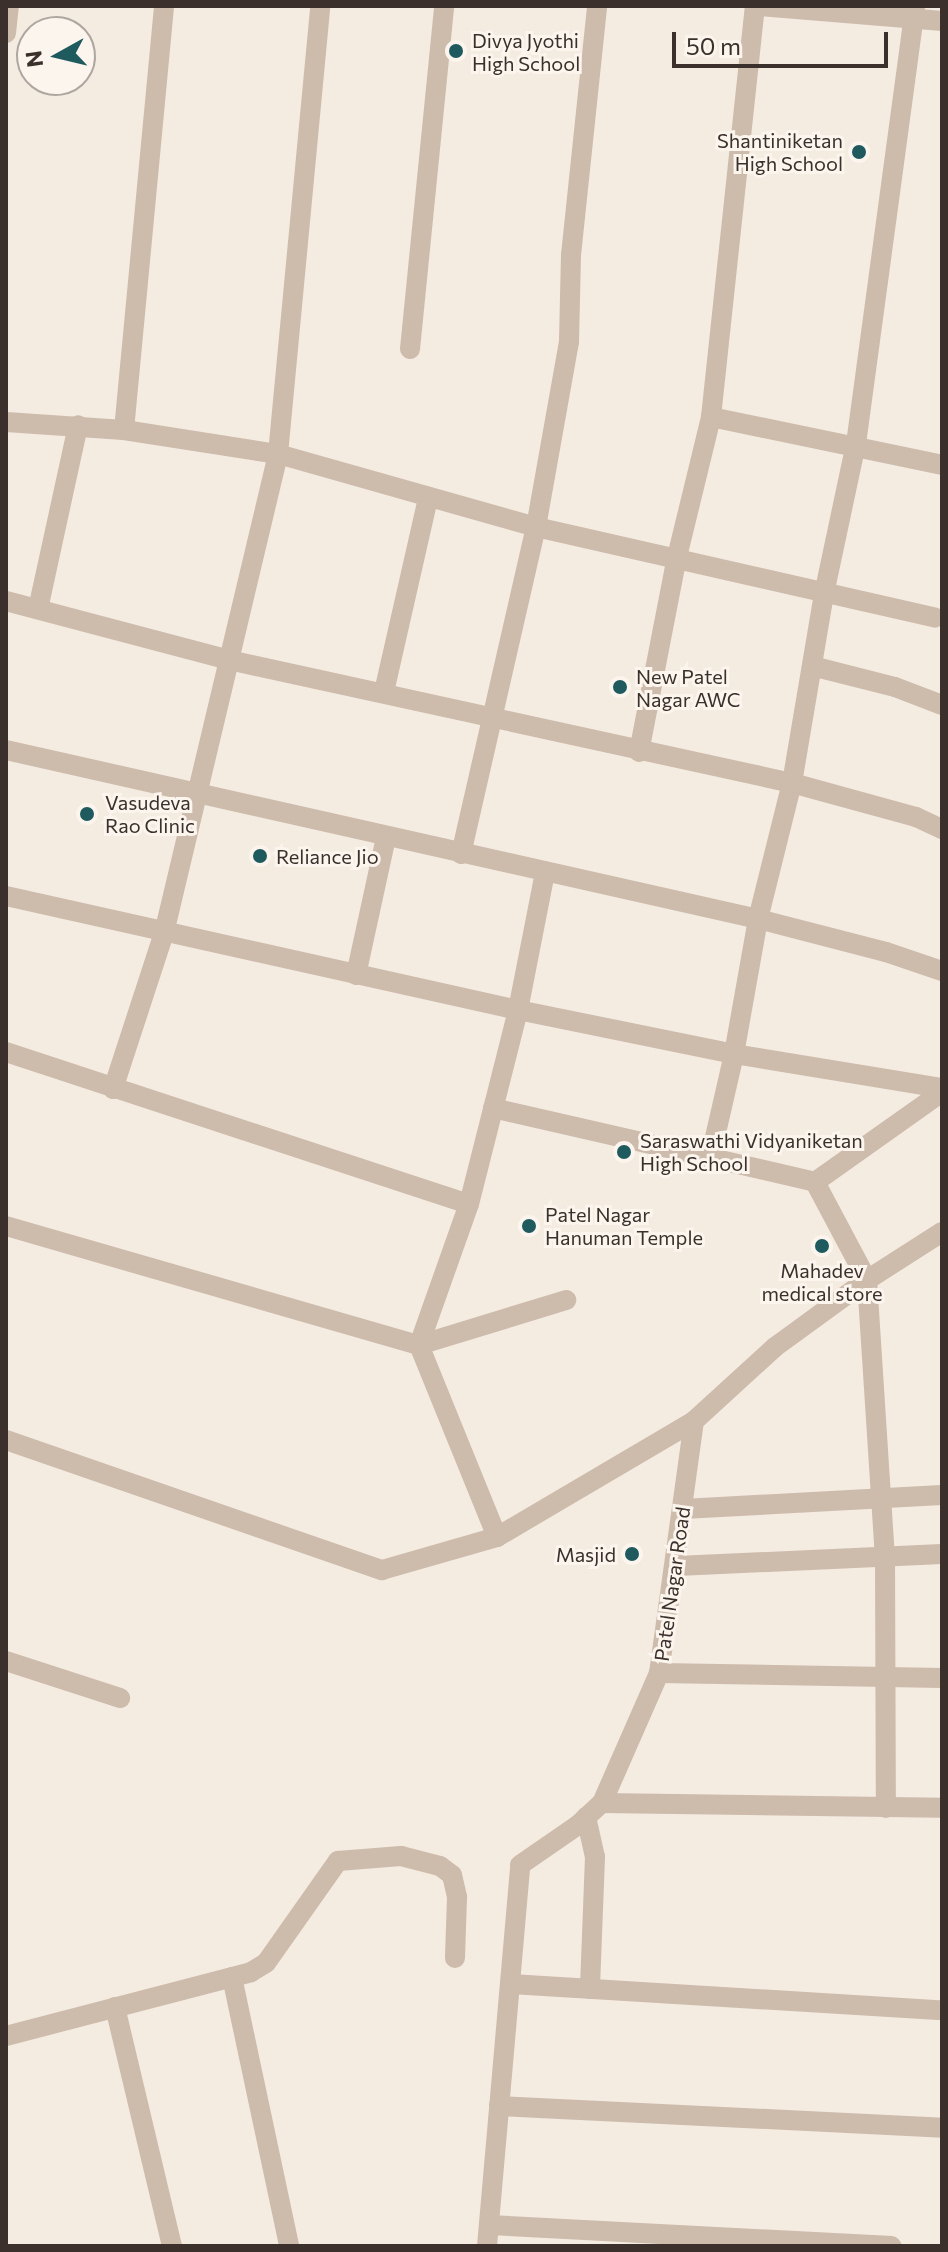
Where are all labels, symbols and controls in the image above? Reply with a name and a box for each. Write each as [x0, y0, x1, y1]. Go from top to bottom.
north arrow [16, 16, 96, 96]
scale bar [676, 16, 892, 66]
place label: Divya Jyothi High School [472, 28, 580, 75]
text: 50 m [686, 31, 741, 60]
marker: Divya Jyothi High School [447, 42, 465, 60]
text: N [19, 49, 48, 69]
place label: Shantiniketan High School [717, 128, 843, 175]
marker: Shantiniketan High School [850, 143, 868, 161]
place label: New Patel Nagar AWC [636, 664, 741, 711]
marker: New Patel Nagar AWC [611, 678, 629, 696]
place label: Vasudeva Rao Clinic [105, 790, 195, 837]
marker: Vasudeva Rao Clinic [76, 803, 98, 825]
place label: Reliance Jio [276, 844, 379, 868]
marker: Reliance Jio [251, 847, 269, 865]
place label: Saraswathi Vidyaniketan High School [640, 1128, 863, 1175]
marker: Saraswathi Vidyaniketan High School [615, 1143, 633, 1161]
place label: Patel Nagar Hanuman Temple [545, 1202, 703, 1249]
marker: Patel Nagar Hanuman Temple [520, 1217, 538, 1235]
marker: Mahadev medical store [813, 1237, 831, 1255]
place label: Mahadev medical store [761, 1258, 883, 1305]
street label: Patel Nagar Road [649, 1505, 695, 1663]
place label: Masjid [556, 1542, 616, 1566]
marker: Masjid [623, 1545, 641, 1563]

